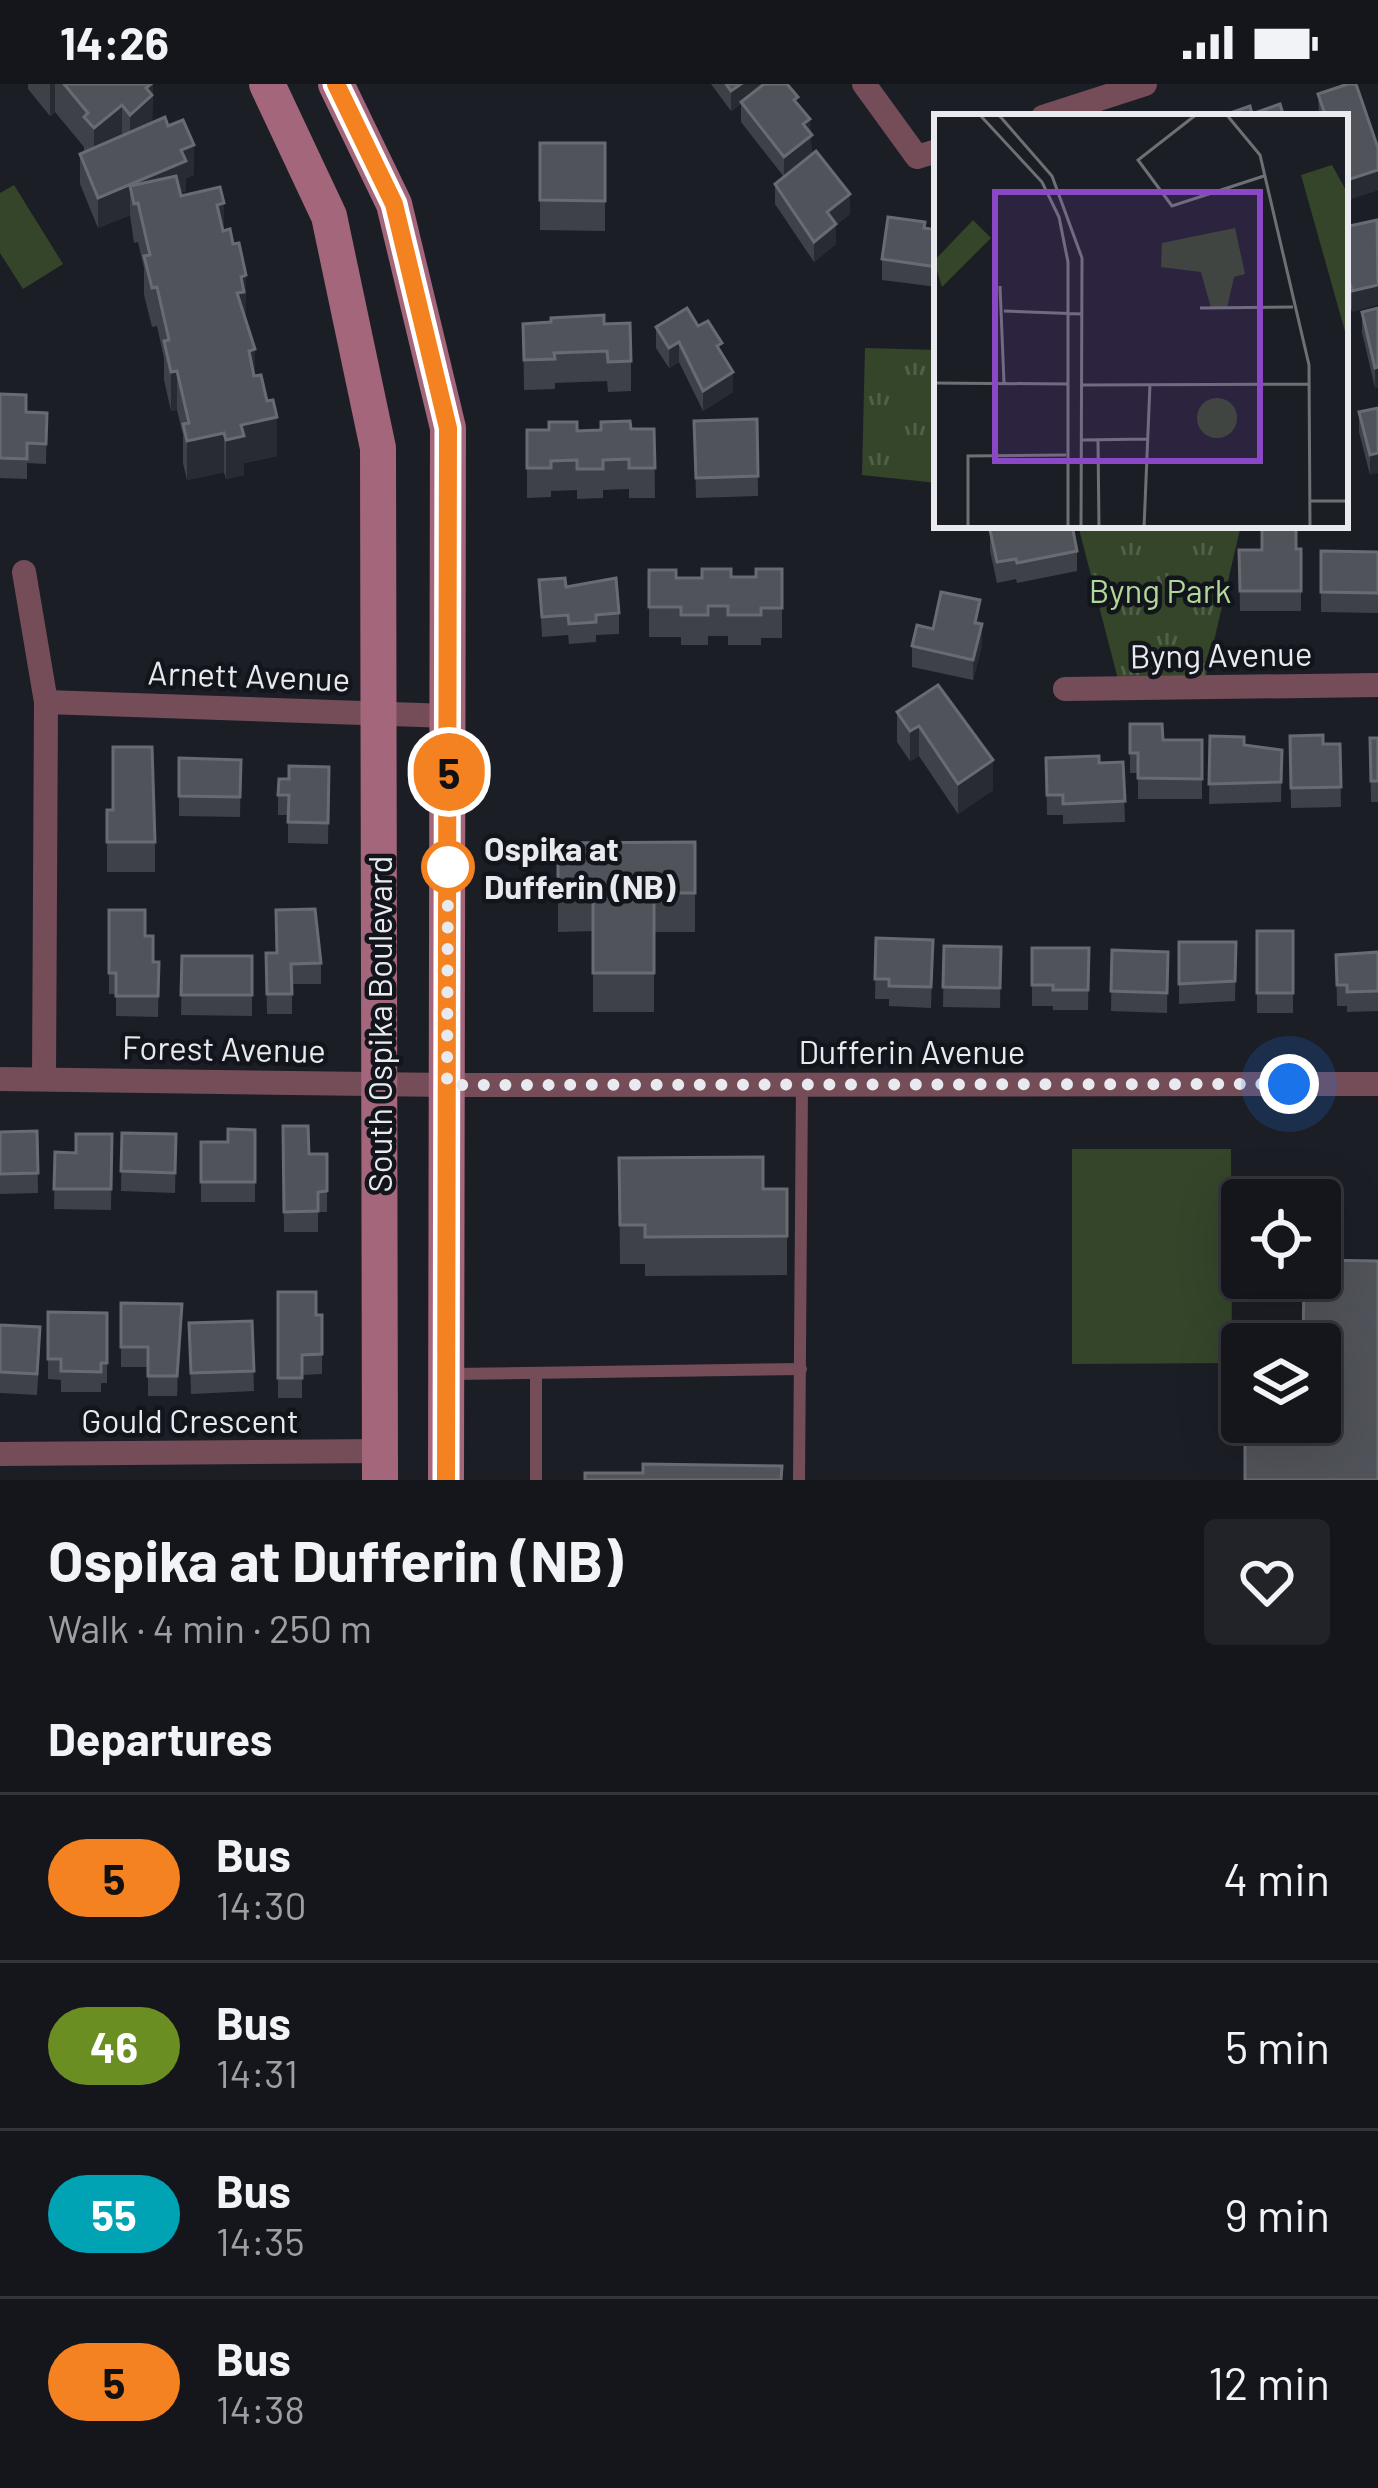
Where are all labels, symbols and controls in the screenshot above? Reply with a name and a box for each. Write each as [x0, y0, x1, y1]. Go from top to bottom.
text: 14:26 [60, 15, 169, 69]
inset map [934, 114, 1348, 528]
park label: Byng Park [1089, 570, 1231, 610]
street label: Byng Avenue [1129, 632, 1313, 676]
street label: Arnett Avenue [147, 651, 351, 699]
line badge: 5 [410, 733, 488, 811]
text: 5 [438, 747, 460, 797]
place label: Ospika at Dufferin (NB) [484, 828, 676, 906]
marker: Ospika at Dufferin (NB) [423, 842, 473, 892]
street label: South Ospika Boulevard [359, 855, 399, 1193]
street label: Forest Avenue [122, 1026, 326, 1070]
street label: Dufferin Avenue [799, 1031, 1025, 1071]
your location [1259, 1054, 1319, 1114]
map controls [1221, 1179, 1341, 1443]
button: locate [1221, 1179, 1341, 1299]
button: layers [1221, 1323, 1341, 1443]
street label: Gould Crescent [81, 1400, 299, 1440]
button: heart [1204, 1519, 1330, 1645]
text: Ospika at Dufferin (NB) [48, 1525, 623, 1593]
text: Walk · 4 min · 250 m [48, 1604, 372, 1651]
text: Departures [48, 1711, 272, 1765]
text: Bus [216, 1827, 291, 1881]
text: 4 min [1223, 1851, 1330, 1905]
text: 5 [103, 1853, 125, 1903]
text: 14:30 [216, 1881, 306, 1928]
text: Bus [216, 1995, 291, 2049]
text: 5 min [1225, 2019, 1330, 2073]
text: 46 [90, 2021, 138, 2071]
text: 14:31 [216, 2049, 298, 2096]
text: Bus [216, 2163, 291, 2217]
text: 9 min [1225, 2187, 1330, 2241]
text: 55 [91, 2189, 137, 2239]
text: 14:35 [216, 2217, 305, 2264]
text: Bus [216, 2331, 291, 2385]
text: 12 min [1208, 2355, 1330, 2409]
text: 5 [103, 2357, 125, 2407]
text: 14:38 [216, 2385, 305, 2432]

